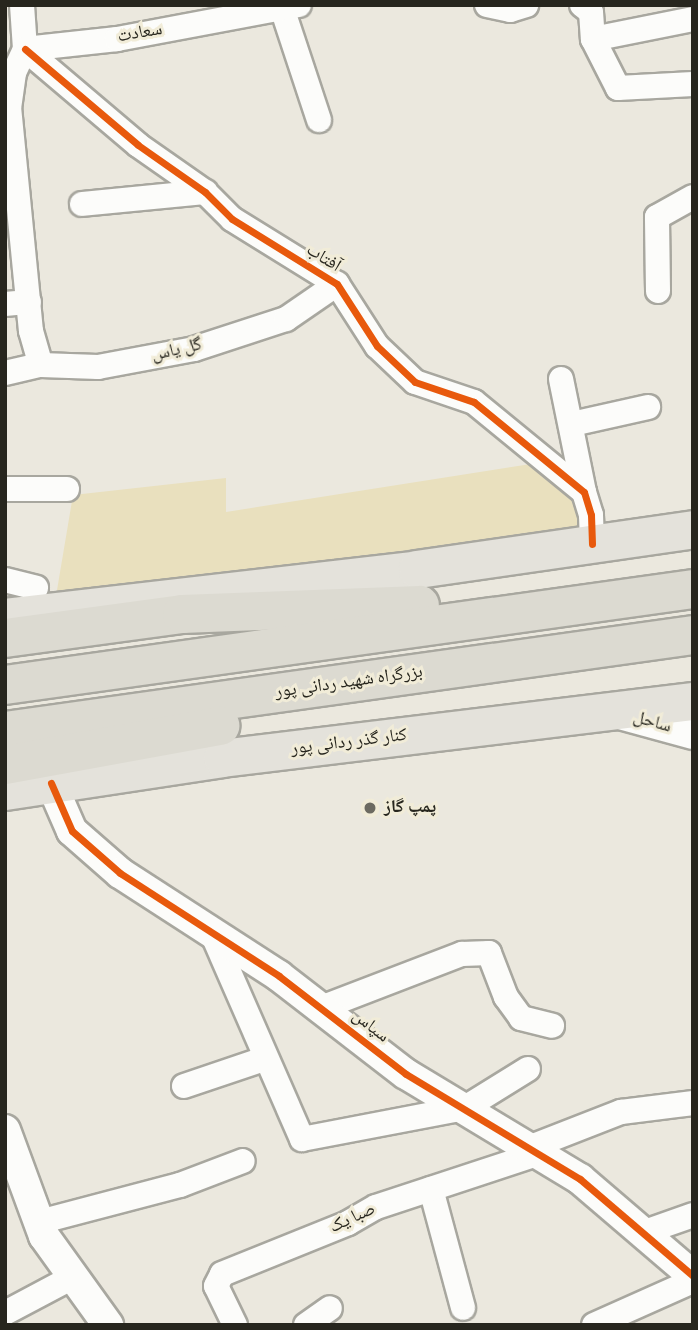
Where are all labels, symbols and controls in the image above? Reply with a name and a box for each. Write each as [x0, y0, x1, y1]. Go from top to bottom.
street label: سعادت [116, 19, 164, 49]
street label: آفتاب [302, 240, 344, 278]
street label: گل یاس [150, 335, 204, 367]
street label: بزرگراه شهید ردانی پور [274, 662, 424, 704]
street label: ساحل [631, 707, 673, 739]
street label: کنار گذر ردانی پور [290, 725, 408, 761]
place label: پمپ گاز [384, 797, 436, 819]
marker: پمپ گاز [362, 800, 378, 816]
street label: سپاس [347, 1006, 393, 1048]
street label: صبا یک [327, 1199, 379, 1239]

